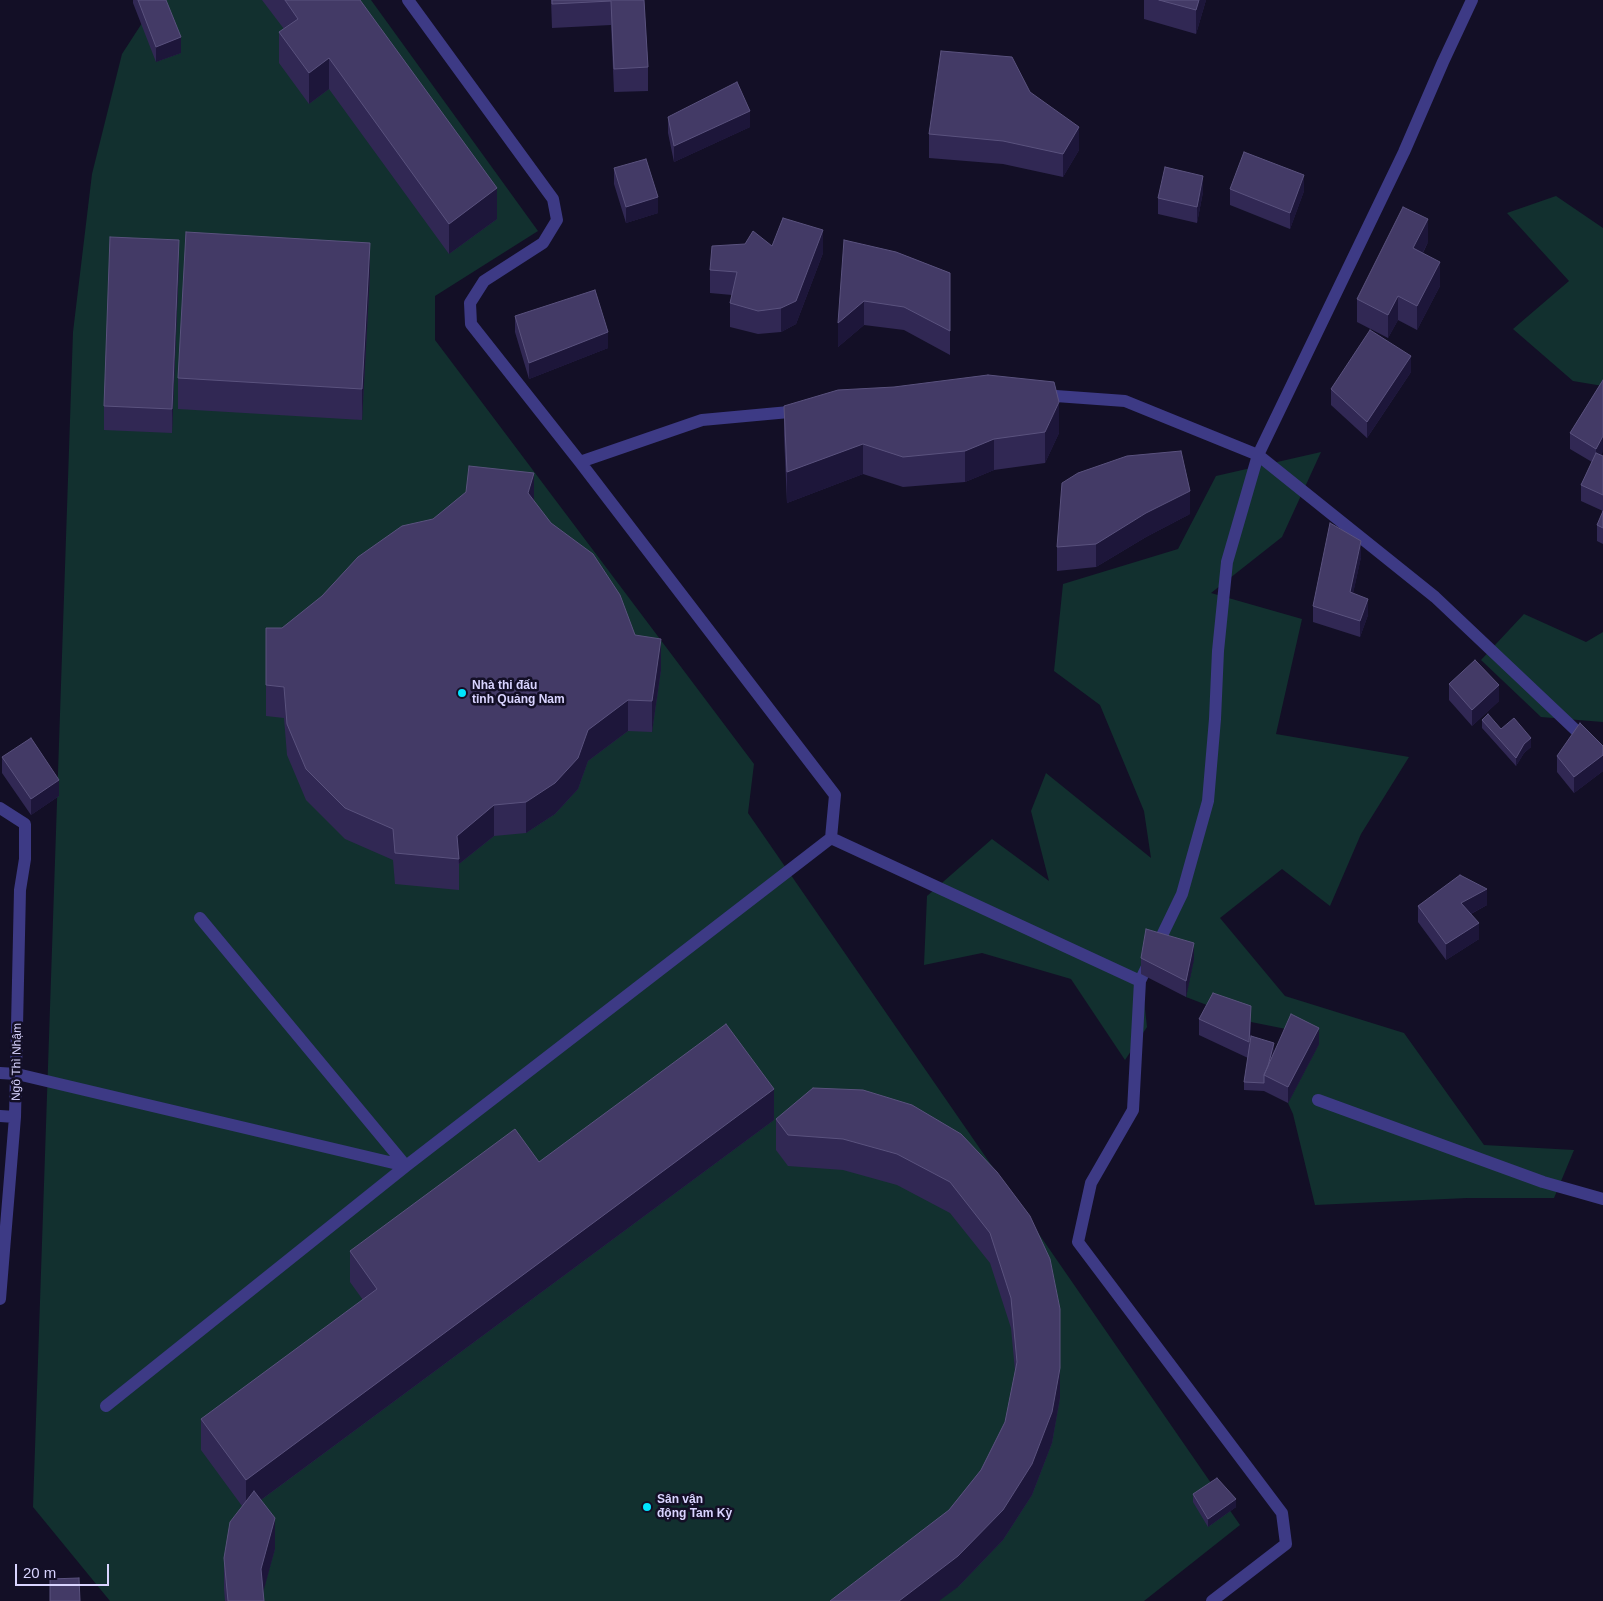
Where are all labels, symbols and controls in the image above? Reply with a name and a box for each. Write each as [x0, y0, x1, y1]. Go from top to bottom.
place label: Nhà thi đấu tỉnh Quảng Nam [472, 679, 565, 707]
marker: Nhà thi đấu tỉnh Quảng Nam [456, 687, 468, 699]
street label: Ngô Thì Nhậm [9, 1023, 25, 1101]
place label: Sân vận động Tam Kỳ [657, 1493, 732, 1521]
marker: Sân vận động Tam Kỳ [641, 1501, 653, 1513]
scale bar [18, 1554, 111, 1586]
text: 20 m [23, 1564, 56, 1581]

